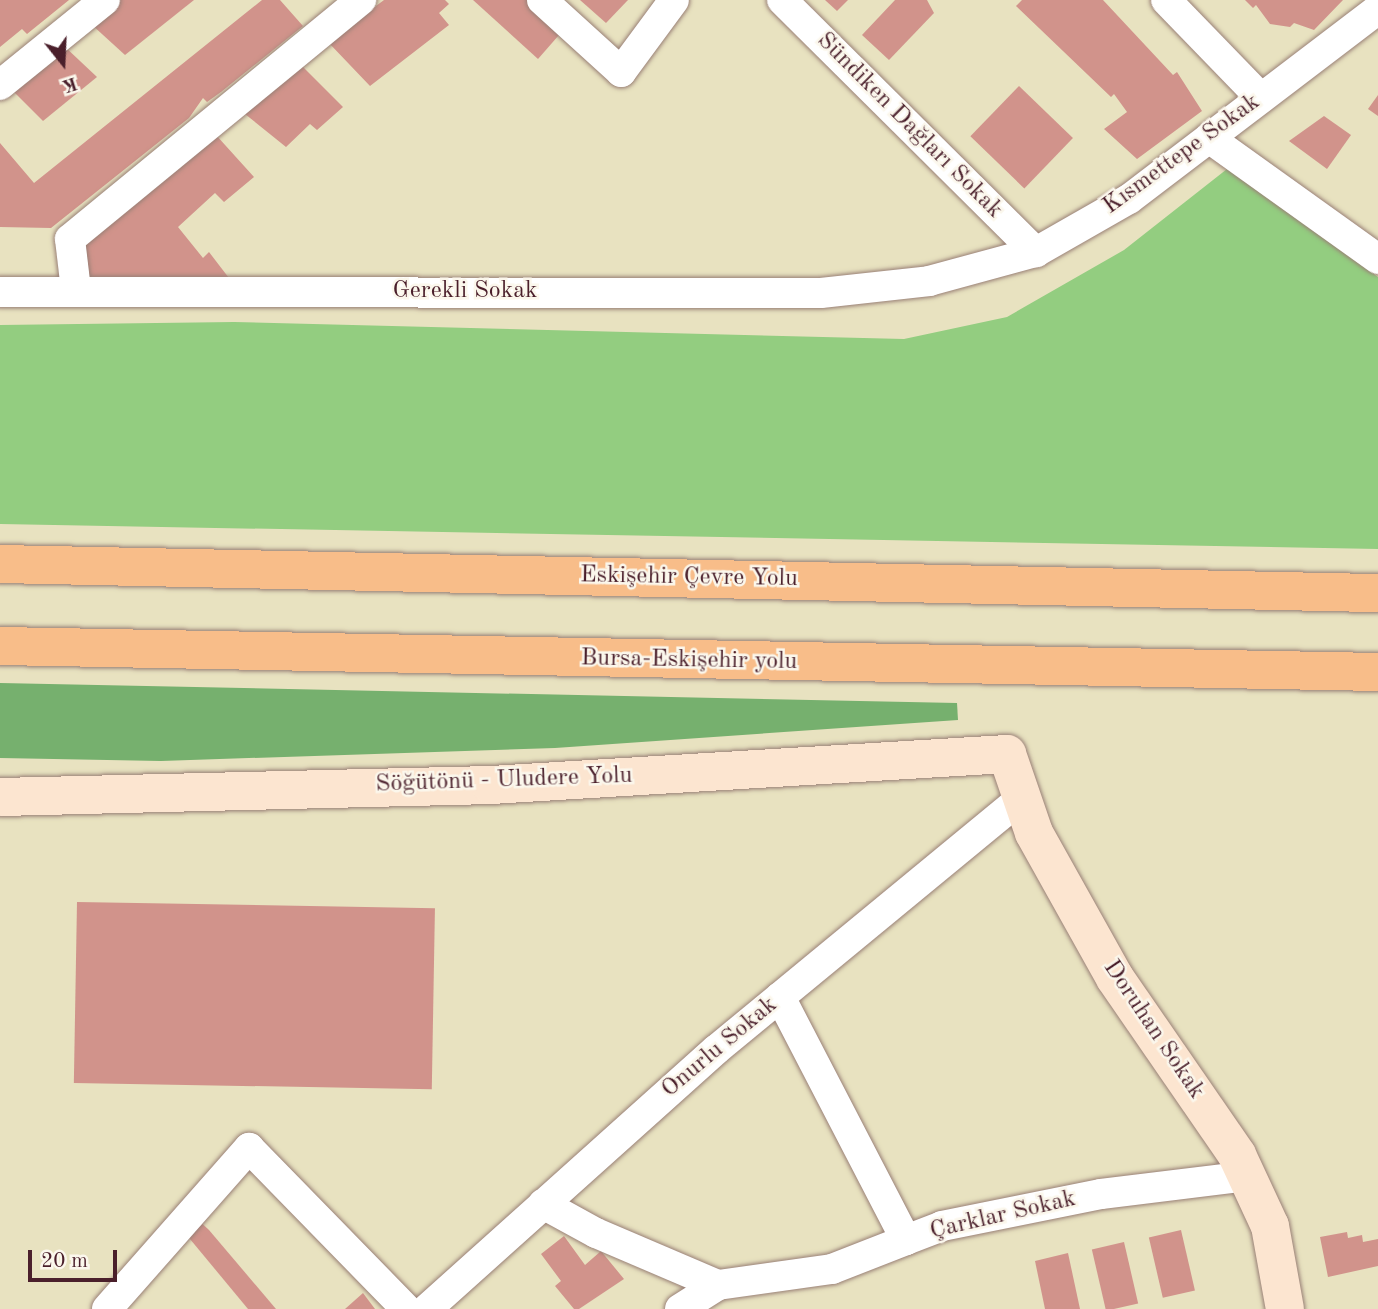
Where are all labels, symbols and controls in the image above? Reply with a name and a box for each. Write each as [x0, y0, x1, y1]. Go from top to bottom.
street label: Sündiken Dağları Sokak [810, 27, 1008, 225]
north arrow [28, 28, 98, 98]
text: K [60, 72, 80, 95]
street label: Kısmettepe Sokak [1098, 88, 1266, 222]
street label: Gerekli Sokak [393, 278, 537, 306]
street label: Eskişehir Çevre Yolu [580, 562, 798, 594]
street label: Bursa-Eskişehir yolu [580, 645, 798, 677]
street label: Söğütönü - Uludere Yolu [375, 762, 633, 800]
street label: Doruhan Sokak [1096, 955, 1210, 1105]
street label: Onurlu Sokak [656, 991, 784, 1105]
street label: Çarklar Sokak [927, 1185, 1079, 1247]
scale bar [32, 1236, 121, 1280]
text: 20 m [41, 1251, 88, 1272]

